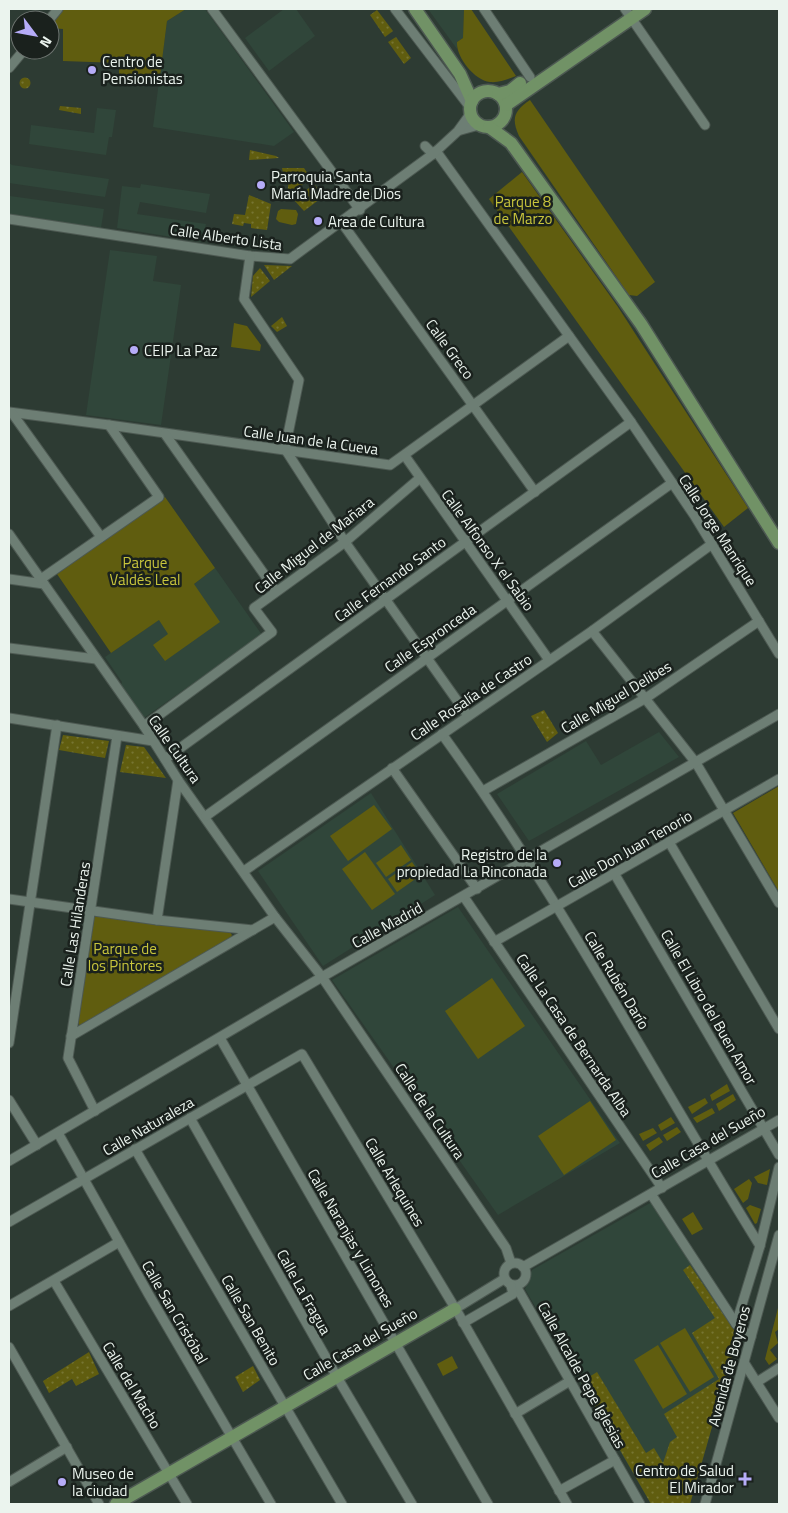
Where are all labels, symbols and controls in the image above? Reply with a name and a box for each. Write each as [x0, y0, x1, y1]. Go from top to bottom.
north arrow [10, 10, 60, 60]
text: N [35, 32, 58, 52]
place label: Centro de Pensionistas [102, 50, 183, 90]
marker: Centro de Pensionistas [86, 64, 98, 76]
place label: Parroquia Santa María Madre de Dios [271, 165, 401, 205]
marker: Parroquia Santa María Madre de Dios [255, 179, 267, 191]
park label: Parque 8 de Marzo [494, 190, 552, 230]
place label: Area de Cultura [328, 210, 425, 233]
marker: Area de Cultura [312, 215, 324, 227]
street label: Calle Alberto Lista [168, 218, 284, 256]
street label: Calle Greco [420, 314, 480, 384]
place label: CEIP La Paz [144, 339, 218, 362]
marker: CEIP La Paz [128, 344, 140, 356]
street label: Calle Juan de la Cueva [242, 419, 380, 461]
street label: Calle Jorge Manrique [673, 469, 763, 591]
street label: Calle Alfonso X el Sabio [436, 484, 540, 616]
street label: Calle Miguel de Mañara [249, 491, 379, 599]
street label: Calle Fernando Santo [329, 530, 451, 628]
park label: Parque Valdés Leal [110, 551, 180, 591]
street label: Calle Espronceda [380, 598, 481, 678]
street label: Calle Rosalía de Castro [406, 648, 536, 746]
street label: Calle Miguel Delibes [556, 655, 676, 739]
street label: Calle Cultura [143, 710, 207, 788]
street label: Calle Don Juan Tenorio [564, 804, 696, 894]
place label: Registro de la propiedad La Rinconada [397, 843, 547, 883]
marker: Registro de la propiedad La Rinconada [551, 857, 563, 869]
street label: Calle Las Hilanderas [54, 860, 96, 988]
street label: Calle Madrid [347, 896, 427, 954]
street label: Calle El Libro del Buen Amor [655, 925, 763, 1089]
street label: Calle Rubén Darío [579, 926, 655, 1034]
park label: Parque de los Pintores [88, 937, 162, 977]
street label: Calle La Casa de Bernarda Alba [511, 949, 638, 1122]
street label: Calle de la Cultura [389, 1058, 471, 1164]
street label: Calle Naturaleza [98, 1090, 199, 1162]
street label: Calle Casa del Sueño [646, 1100, 770, 1184]
street label: Calle Arlequines [359, 1133, 431, 1231]
street label: Calle Naranjas y Limones [302, 1164, 400, 1312]
street label: Calle La Fragua [271, 1245, 337, 1340]
street label: Calle San Cristóbal [136, 1256, 214, 1368]
street label: Calle San Benito [216, 1270, 286, 1370]
street label: Calle Alcalde Pepe Iglesias [532, 1298, 632, 1453]
street label: Calle Casa del Sueño [298, 1302, 422, 1386]
street label: Avenida de Boyeros [702, 1303, 756, 1429]
street label: Calle del Macho [97, 1337, 167, 1433]
place label: Centro de Salud El Mirador [635, 1459, 734, 1499]
place label: Museo de la ciudad [72, 1462, 134, 1502]
marker: Centro de Salud El Mirador [738, 1472, 752, 1486]
marker: Museo de la ciudad [56, 1476, 68, 1488]

